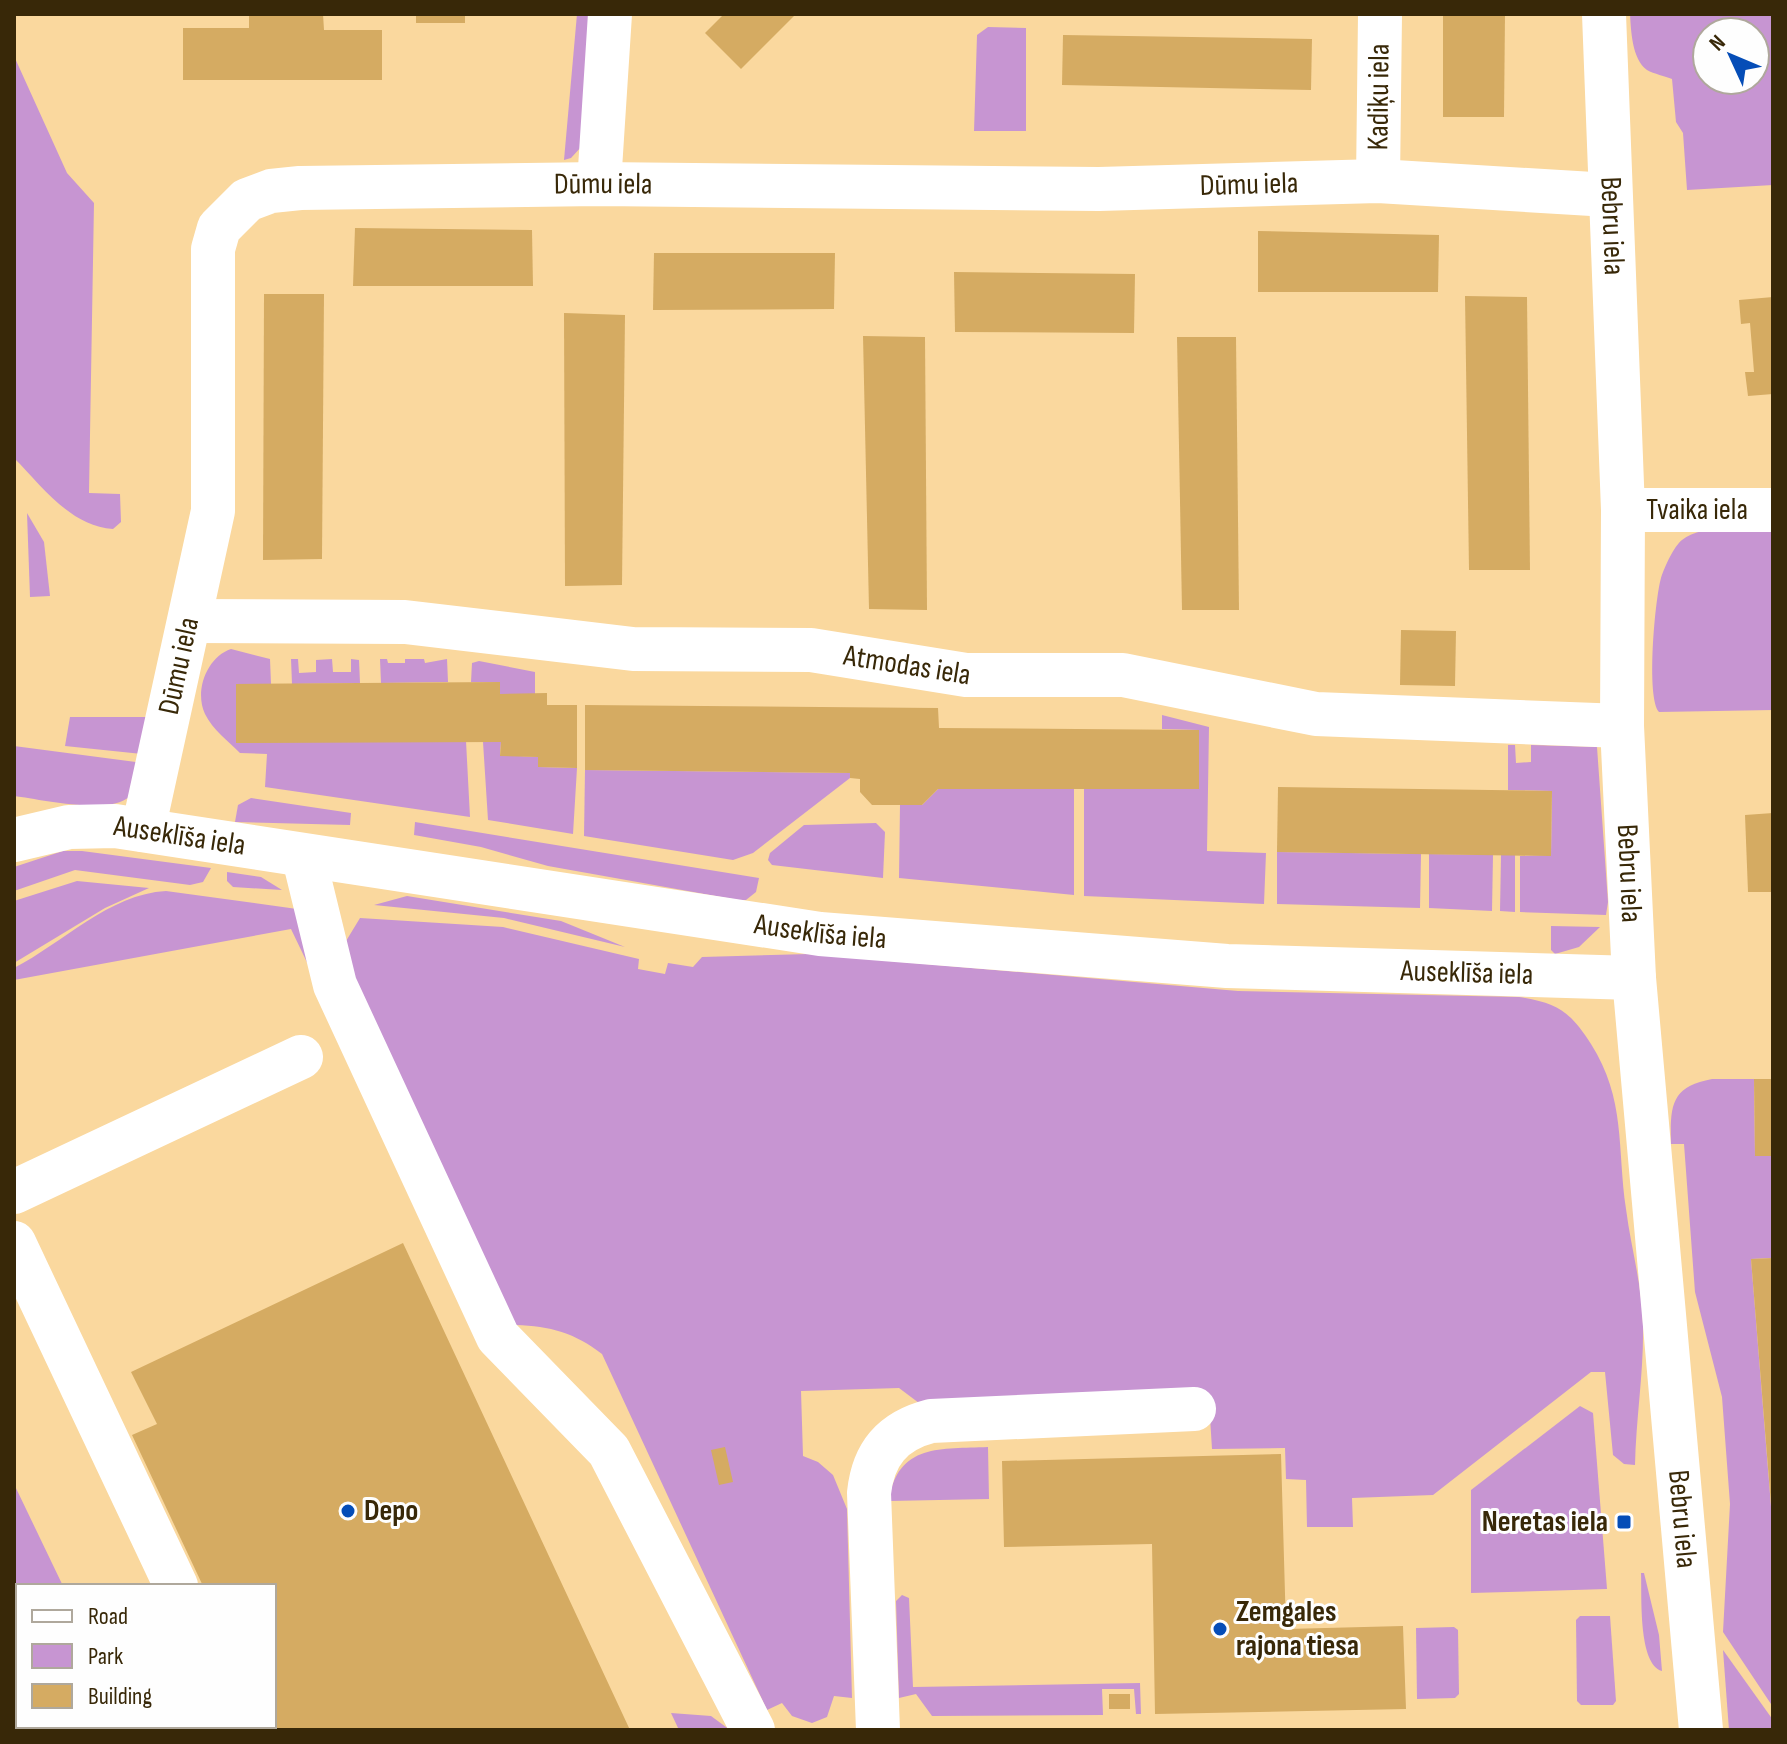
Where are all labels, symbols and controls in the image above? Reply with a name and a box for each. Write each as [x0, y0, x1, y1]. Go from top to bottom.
north arrow [1691, 16, 1771, 96]
text: N [1704, 30, 1731, 57]
street label: Kadiķu iela [1360, 43, 1398, 151]
street label: Dūmu iela [1199, 165, 1299, 204]
street label: Dūmu iela [554, 166, 653, 203]
street label: Bebru iela [1592, 176, 1632, 276]
street label: Tvaika iela [1646, 492, 1748, 528]
street label: Dūmu iela [151, 614, 207, 718]
street label: Atmodas iela [840, 637, 973, 693]
street label: Auseklīša iela [110, 808, 248, 864]
street label: Bebru iela [1609, 823, 1649, 924]
street label: Auseklīša iela [751, 906, 888, 957]
street label: Auseklīša iela [1399, 953, 1534, 993]
street label: Bebru iela [1660, 1468, 1705, 1570]
place label: Depo [364, 1493, 418, 1529]
marker: Depo [339, 1502, 357, 1520]
place label: Neretas iela [1482, 1504, 1608, 1540]
marker: Neretas iela [1615, 1513, 1633, 1531]
legend [16, 1584, 276, 1728]
place label: Zemgales rajona tiesa [1236, 1594, 1359, 1664]
text: Road [88, 1602, 128, 1631]
marker: Zemgales rajona tiesa [1211, 1620, 1229, 1638]
text: Park [88, 1642, 123, 1671]
text: Building [88, 1682, 152, 1711]

